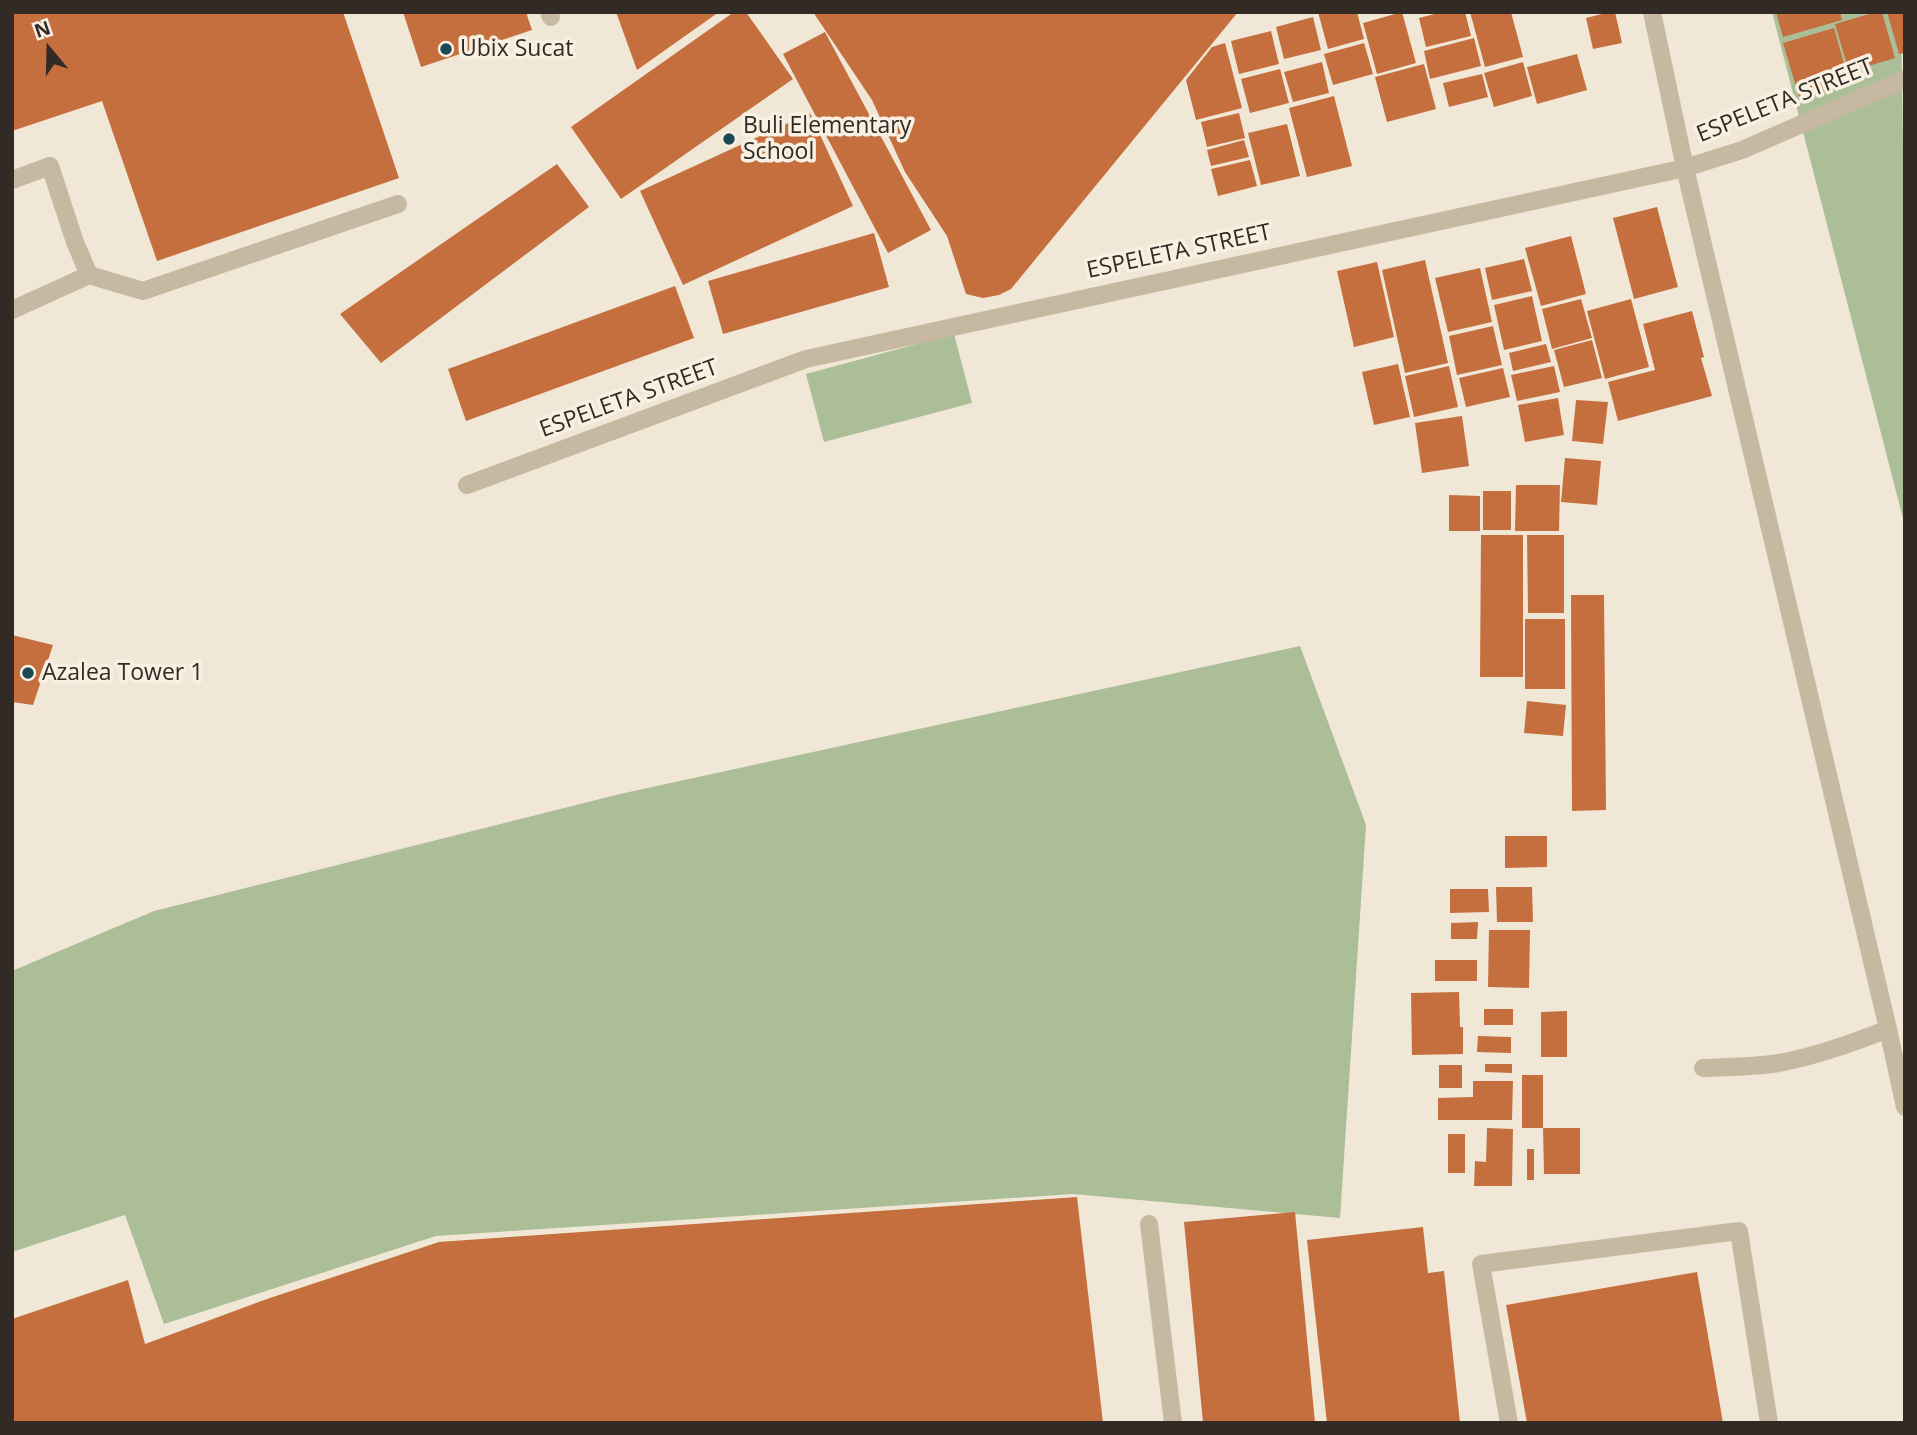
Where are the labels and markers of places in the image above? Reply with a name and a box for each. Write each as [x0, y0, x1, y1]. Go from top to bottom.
place label: Ubix Sucat [460, 35, 573, 63]
marker: Ubix Sucat [438, 41, 454, 57]
place label: Buli Elementary School [743, 112, 911, 166]
marker: Buli Elementary School [721, 131, 737, 147]
place label: Azalea Tower 1 [42, 659, 203, 687]
marker: Azalea Tower 1 [20, 665, 36, 681]

